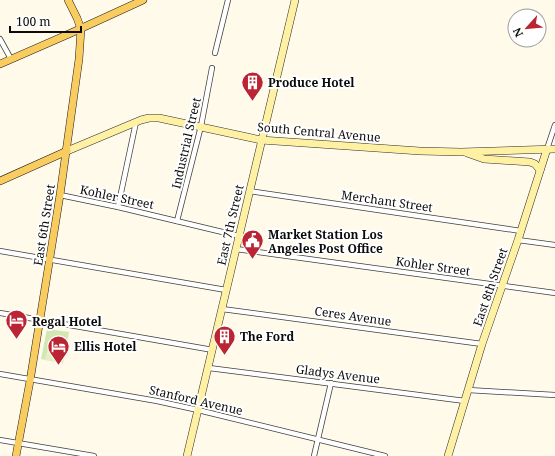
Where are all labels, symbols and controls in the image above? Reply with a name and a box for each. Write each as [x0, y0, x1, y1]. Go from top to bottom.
scale bar [10, 8, 81, 34]
north arrow [507, 8, 547, 48]
text: 100 m [16, 13, 51, 30]
text: N [509, 25, 526, 40]
building icon: Produce Hotel [239, 69, 265, 102]
place label: Produce Hotel [268, 74, 355, 91]
street label: Industrial Street [167, 96, 205, 190]
street label: South Central Avenue [257, 118, 381, 146]
street label: Kohler Street [79, 181, 155, 213]
street label: East 6th Street [29, 183, 59, 267]
street label: East 7th Street [212, 183, 248, 267]
street label: Merchant Street [340, 186, 434, 216]
place label: Market Station Los Angeles Post Office [268, 226, 383, 257]
public building icon: Market Station Los Angeles Post Office [240, 228, 266, 261]
street label: East 8th Street [469, 245, 511, 329]
street label: Kohler Street [395, 252, 471, 280]
street label: Ceres Avenue [314, 302, 392, 330]
hotel icon: Regal Hotel [4, 308, 30, 341]
place label: Regal Hotel [32, 313, 103, 330]
building icon: The Ford [212, 323, 238, 356]
place label: The Ford [240, 328, 294, 345]
hotel icon: Ellis Hotel [45, 333, 71, 366]
place label: Ellis Hotel [74, 338, 137, 355]
street label: Gladys Avenue [295, 360, 381, 388]
street label: Stanford Avenue [147, 381, 245, 419]

